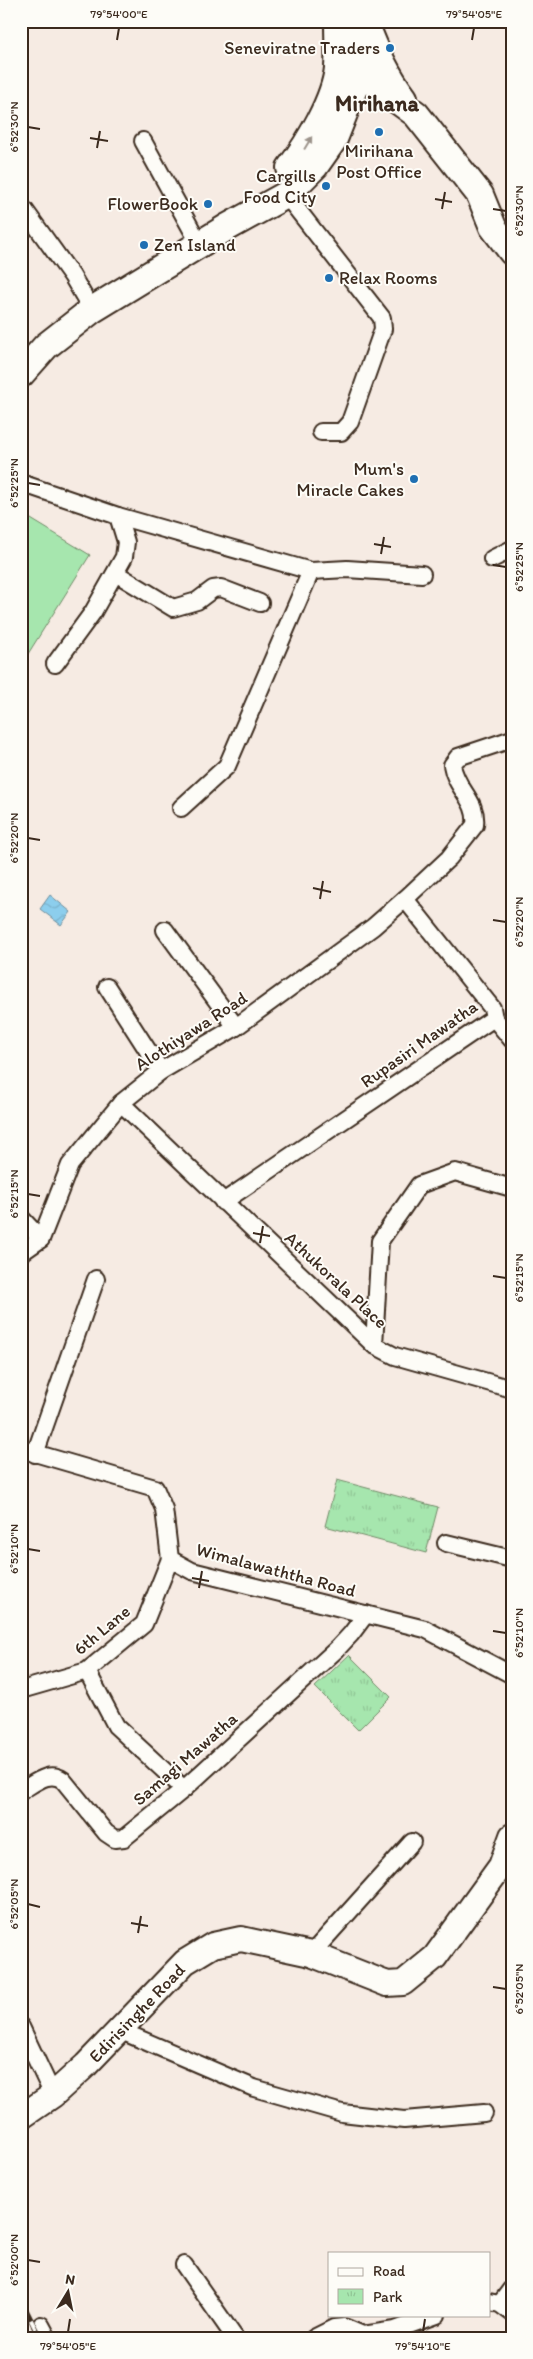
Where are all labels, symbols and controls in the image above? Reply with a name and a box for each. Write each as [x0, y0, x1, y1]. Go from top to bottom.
text: 79°54'00"E [90, 7, 148, 21]
text: 79°54'05"E [446, 7, 502, 21]
place label: Seneviratne Traders [224, 37, 380, 59]
marker: Seneviratne Traders [384, 42, 396, 54]
district label: Mirihana [335, 90, 419, 117]
text: 6°52'30"N [7, 101, 21, 153]
marker: Mirihana Post Office [373, 126, 385, 138]
one-way arrow [304, 137, 313, 150]
place label: Mirihana Post Office [336, 140, 422, 183]
place label: Cargills Food City [244, 165, 316, 208]
marker: Cargills Food City [320, 180, 332, 192]
text: 6°52'30"N [512, 185, 526, 237]
place label: FlowerBook [107, 193, 199, 215]
marker: FlowerBook [202, 198, 214, 210]
place label: Zen Island [154, 234, 236, 256]
marker: Zen Island [138, 239, 150, 251]
place label: Relax Rooms [339, 267, 438, 289]
marker: Relax Rooms [323, 272, 335, 284]
text: 6°52'25"N [7, 458, 21, 508]
place label: Mum's Miracle Cakes [296, 458, 404, 501]
marker: Mum's Miracle Cakes [408, 473, 420, 485]
text: 6°52'25"N [512, 542, 526, 592]
text: 6°52'20"N [7, 813, 21, 863]
text: 6°52'20"N [512, 897, 526, 947]
street label: Alothiyawa Road [131, 986, 251, 1075]
street label: Rupasiri Mawatha [356, 995, 482, 1093]
text: 6°52'15"N [7, 1169, 21, 1219]
street label: Athukorala Place [280, 1227, 392, 1333]
text: 6°52'15"N [512, 1253, 526, 1303]
text: 6°52'10"N [7, 1524, 21, 1574]
street label: Wimalawaththa Road [194, 1538, 359, 1602]
street label: 6th Lane [69, 1600, 135, 1660]
text: 6°52'10"N [512, 1608, 526, 1658]
street label: Samagi Mawatha [128, 1707, 242, 1810]
text: 6°52'05"N [7, 1879, 21, 1929]
street label: Edirisinghe Road [84, 1959, 190, 2067]
text: 6°52'05"N [512, 1964, 526, 2014]
text: 6°52'00"N [7, 2234, 21, 2286]
legend [328, 2252, 490, 2316]
text: Road [373, 2262, 406, 2280]
north arrow [42, 2266, 92, 2316]
text: N [64, 2270, 76, 2289]
text: Park [373, 2288, 403, 2306]
text: 79°54'05"E [40, 2339, 96, 2353]
text: 79°54'10"E [395, 2339, 451, 2353]

